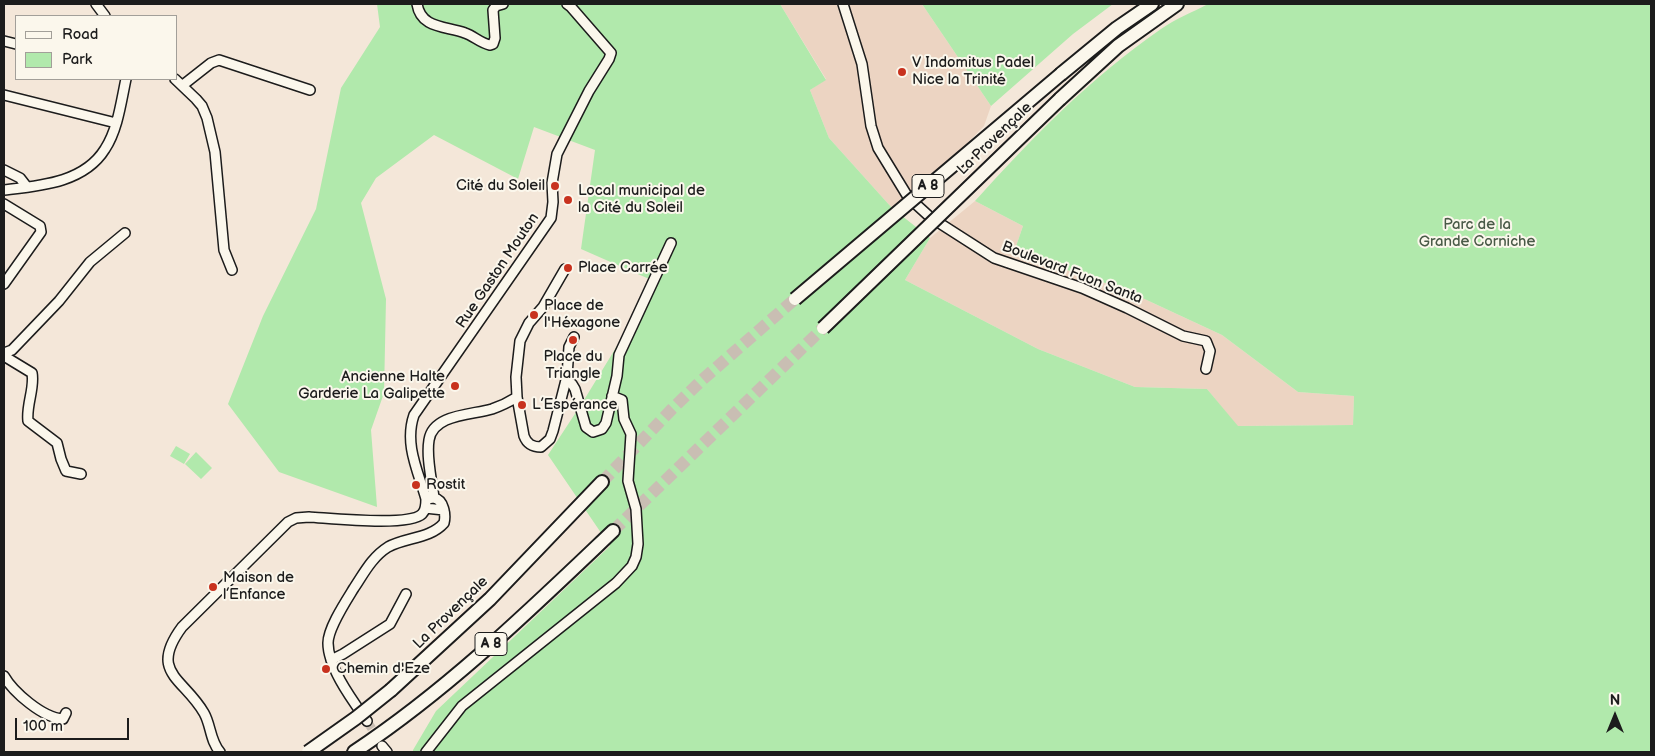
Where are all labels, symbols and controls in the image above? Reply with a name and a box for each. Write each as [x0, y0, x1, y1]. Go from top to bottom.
legend [15, 15, 178, 80]
text: Road [62, 25, 98, 44]
text: Park [62, 50, 92, 69]
place label: V Indomitus Padel Nice la Trinité [912, 54, 1034, 89]
marker: V Indomitus Padel Nice la Trinité [896, 66, 908, 78]
street label: La Provençale [954, 99, 1036, 179]
road number: A 8 [912, 175, 944, 198]
place label: Cité du Soleil [456, 177, 545, 195]
marker: Cité du Soleil [549, 180, 561, 192]
place label: Local municipal de la Cité du Soleil [578, 182, 705, 217]
marker: Local municipal de la Cité du Soleil [562, 194, 574, 206]
street label: Rue Gaston Mouton [453, 210, 543, 332]
park label: Parc de la Grande Corniche [1419, 216, 1535, 251]
street label: Boulevard Fuon Santa [999, 238, 1145, 308]
place label: Place Carrée [578, 259, 668, 277]
marker: Place Carrée [562, 262, 574, 274]
place label: Place de l'Héxagone [544, 297, 620, 332]
marker: Place de l'Héxagone [528, 309, 540, 321]
marker: Place du Triangle [567, 334, 579, 346]
place label: Place du Triangle [543, 348, 603, 383]
place label: Ancienne Halte Garderie La Galipette [298, 368, 445, 403]
marker: Ancienne Halte Garderie La Galipette [449, 380, 461, 392]
place label: L’Espérance [532, 396, 617, 414]
marker: L’Espérance [516, 399, 528, 411]
place label: Rostit [426, 476, 465, 494]
marker: Rostit [410, 479, 422, 491]
place label: Maison de l’Enfance [223, 569, 294, 604]
street label: La Provençale [410, 573, 492, 653]
marker: Maison de l’Enfance [207, 581, 219, 593]
road number: A 8 [475, 633, 507, 656]
place label: Chemin d'Eze [336, 660, 430, 678]
marker: Chemin d'Eze [320, 663, 332, 675]
north arrow [1590, 691, 1640, 741]
text: N [1610, 692, 1620, 709]
scale bar [18, 708, 131, 740]
text: 100 m [23, 717, 63, 736]

